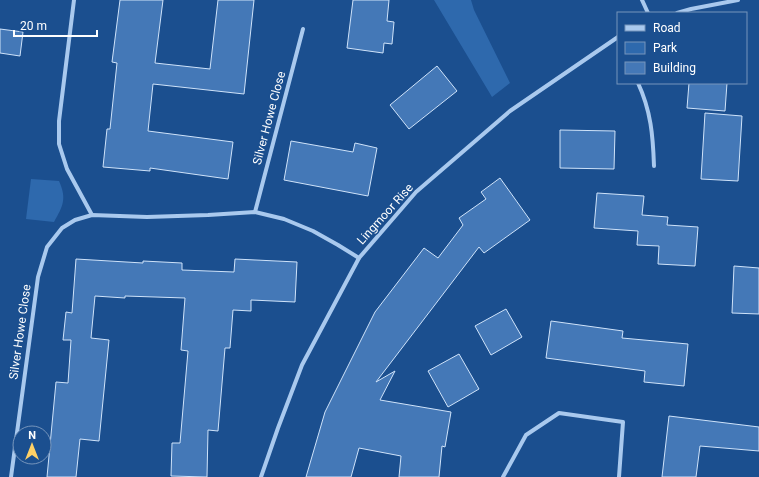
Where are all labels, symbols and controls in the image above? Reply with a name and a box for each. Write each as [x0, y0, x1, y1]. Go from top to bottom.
scale bar [14, 12, 97, 38]
legend [617, 12, 747, 84]
text: 20 m [20, 19, 47, 33]
text: Road [653, 21, 681, 35]
text: Park [653, 41, 678, 55]
text: Building [653, 61, 696, 75]
street label: Silver Howe Close [250, 70, 288, 166]
street label: Lingmoor Rise [354, 181, 416, 247]
street label: Silver Howe Close [6, 283, 34, 381]
north arrow [12, 425, 52, 465]
text: N [28, 429, 36, 442]

